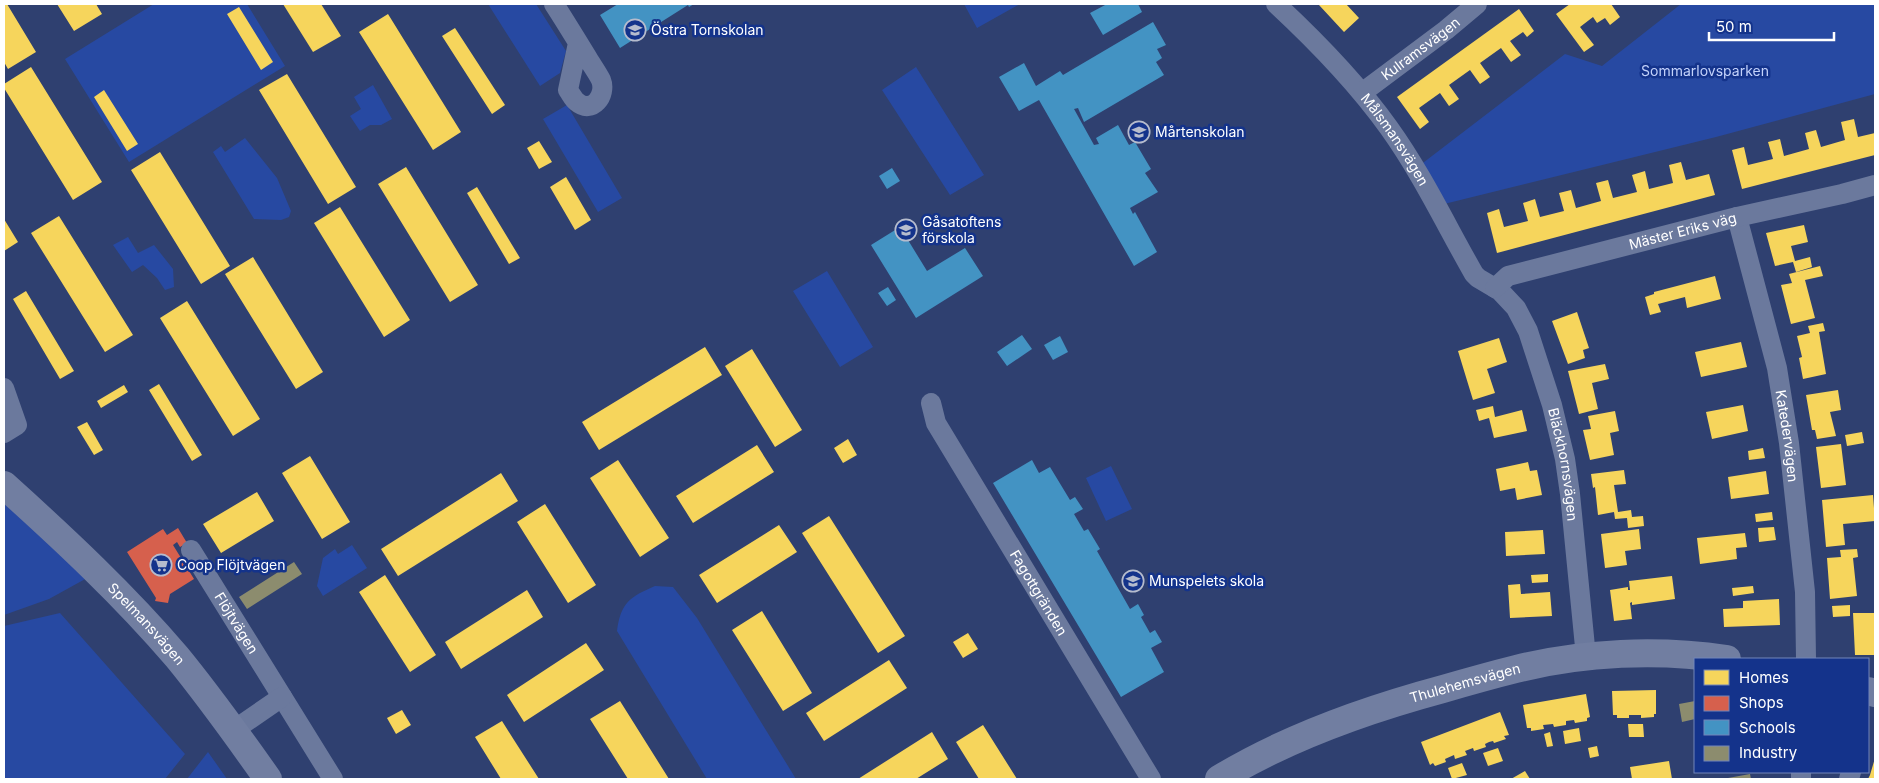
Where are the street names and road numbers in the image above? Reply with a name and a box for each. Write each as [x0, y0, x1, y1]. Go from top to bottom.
street label: Kulramsvägen [1378, 13, 1463, 83]
street label: Målsmansvägen [1358, 90, 1433, 189]
street label: Mäster Eriks väg [1627, 209, 1738, 253]
street label: Katedervägen [1773, 389, 1802, 483]
street label: Bläckhornsvägen [1545, 406, 1582, 522]
street label: Fagottgränden [1007, 547, 1071, 638]
street label: Spelmansvägen [105, 579, 189, 668]
street label: Flöjtvägen [211, 589, 262, 657]
street label: Thulehemsvägen [1408, 659, 1522, 706]

